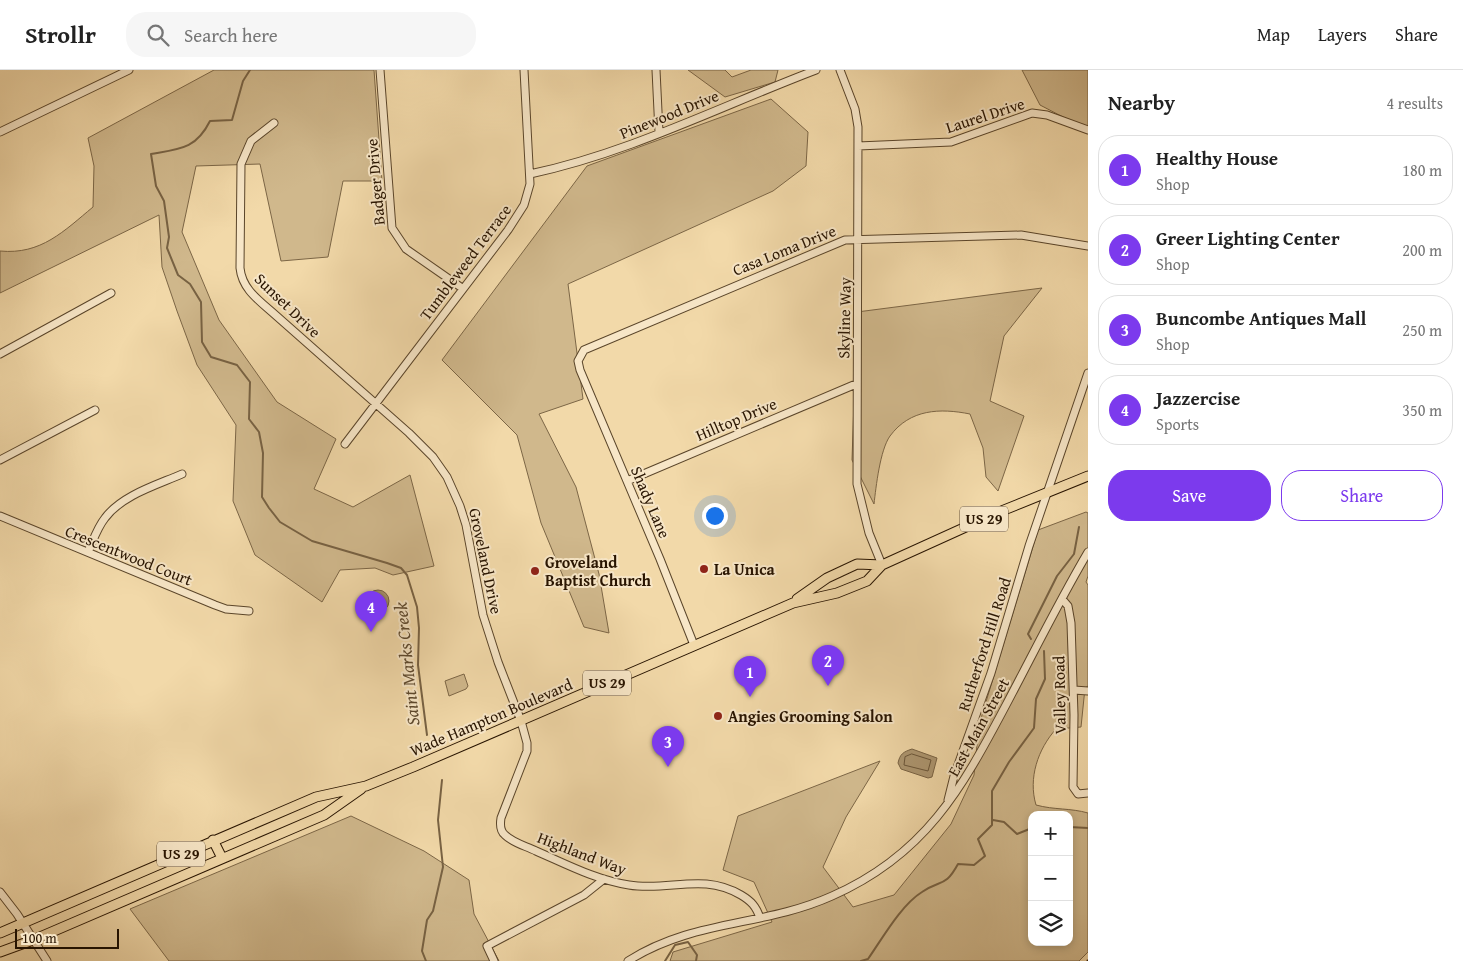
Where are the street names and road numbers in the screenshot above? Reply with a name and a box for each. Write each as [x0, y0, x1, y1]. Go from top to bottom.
street label: Pinewood Drive [616, 83, 722, 145]
street label: Laurel Drive [942, 91, 1028, 139]
street label: Badger Drive [359, 138, 391, 226]
street label: Tumbleweed Terrace [413, 199, 517, 325]
street label: Casa Loma Drive [729, 218, 839, 282]
street label: Sunset Drive [249, 267, 327, 343]
street label: Skyline Way [831, 277, 857, 359]
street label: Hilltop Drive [692, 391, 780, 447]
street label: Shady Lane [625, 462, 677, 542]
street label: Groveland Drive [463, 506, 509, 616]
road number: US 29 [960, 506, 1008, 532]
street label: Crescentwood Court [62, 519, 197, 592]
street label: Rutherford Hill Road [951, 574, 1017, 714]
street label: Valley Road [1046, 655, 1072, 734]
road number: US 29 [583, 670, 631, 696]
street label: Wade Hampton Boulevard [406, 672, 576, 762]
street label: East Main Street [941, 673, 1015, 781]
street label: Highland Way [534, 825, 630, 881]
road number: US 29 [157, 842, 205, 866]

